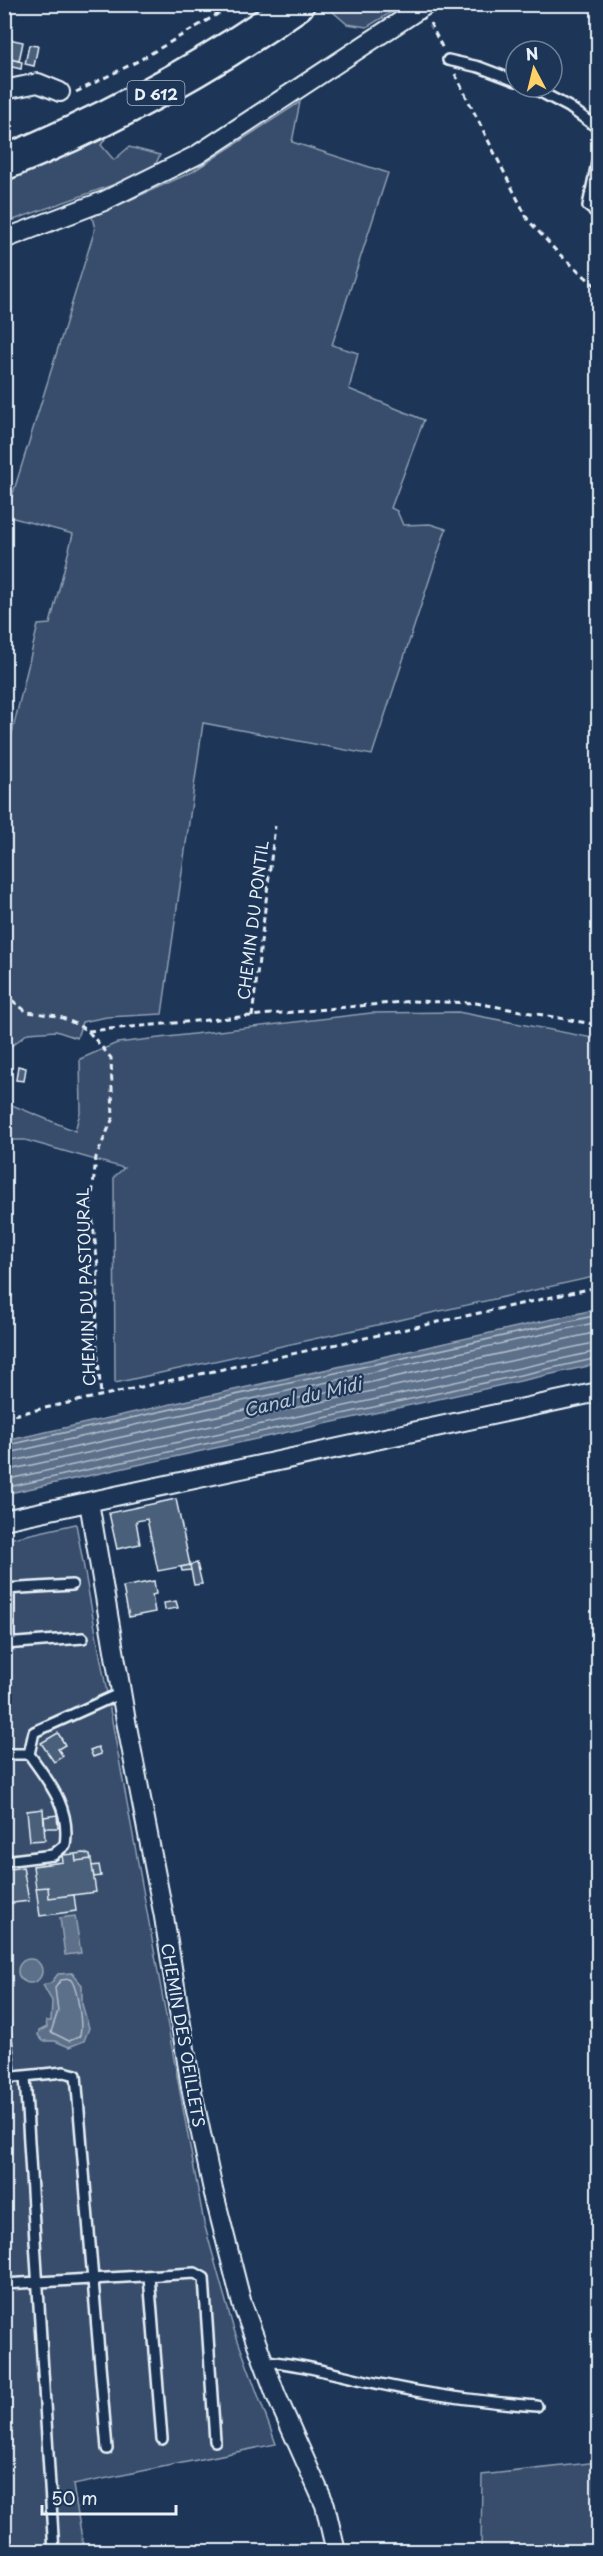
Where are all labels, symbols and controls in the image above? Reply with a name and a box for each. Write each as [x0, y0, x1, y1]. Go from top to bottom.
north arrow [504, 39, 564, 99]
text: N [524, 40, 540, 66]
road number: D 612 [128, 81, 184, 105]
street label: CHEMIN DU PONTIL [230, 839, 274, 1001]
street label: CHEMIN DU PASTOURAL [70, 1187, 100, 1387]
water label: Canal du Midi [240, 1369, 367, 1423]
street label: CHEMIN DES OEILLETS [156, 1941, 212, 2129]
scale bar [42, 2478, 176, 2516]
text: 50 m [51, 2484, 98, 2511]

